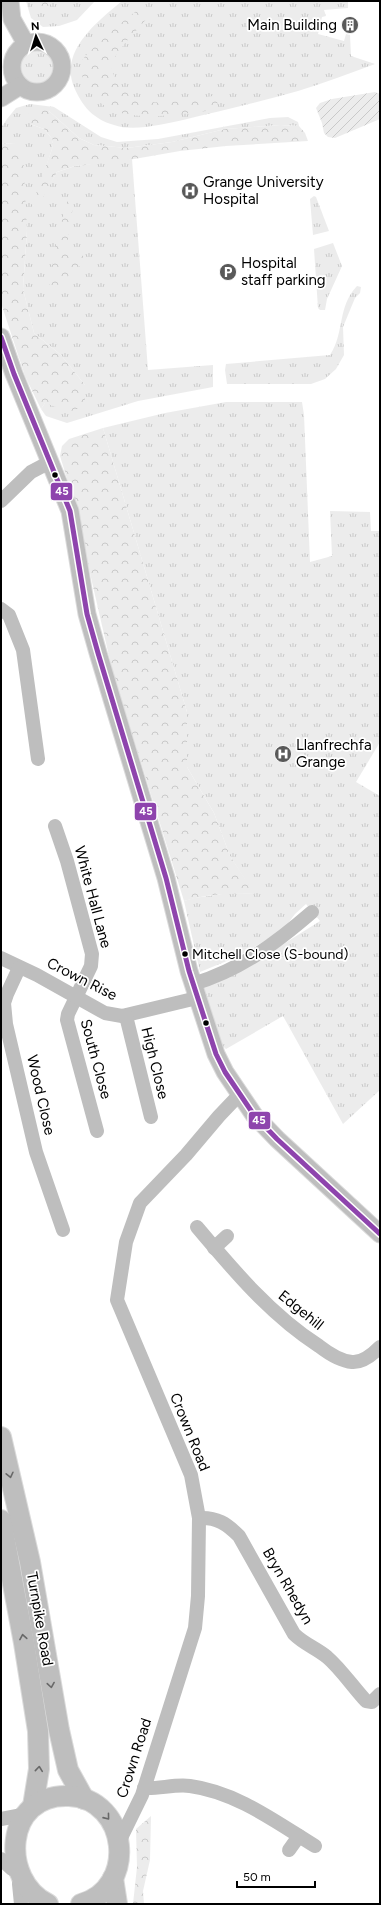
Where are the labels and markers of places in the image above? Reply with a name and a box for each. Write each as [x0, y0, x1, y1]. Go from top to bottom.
building icon: Main Building [340, 15, 360, 35]
place label: Main Building [247, 16, 337, 34]
place label: Grange University Hospital [203, 173, 324, 208]
hospital icon: Grange University Hospital [180, 181, 200, 201]
place label: Hospital staff parking [241, 254, 326, 289]
parking icon: Hospital staff parking [218, 262, 238, 282]
unlabelled marker [50, 470, 60, 480]
place label: Llanfrechfa Grange [296, 736, 372, 771]
hospital icon: Llanfrechfa Grange [273, 744, 293, 764]
place label: Mitchell Close (S-bound) [192, 946, 348, 963]
marker: Mitchell Close (S-bound) [180, 949, 190, 959]
unlabelled marker [201, 1018, 211, 1028]

